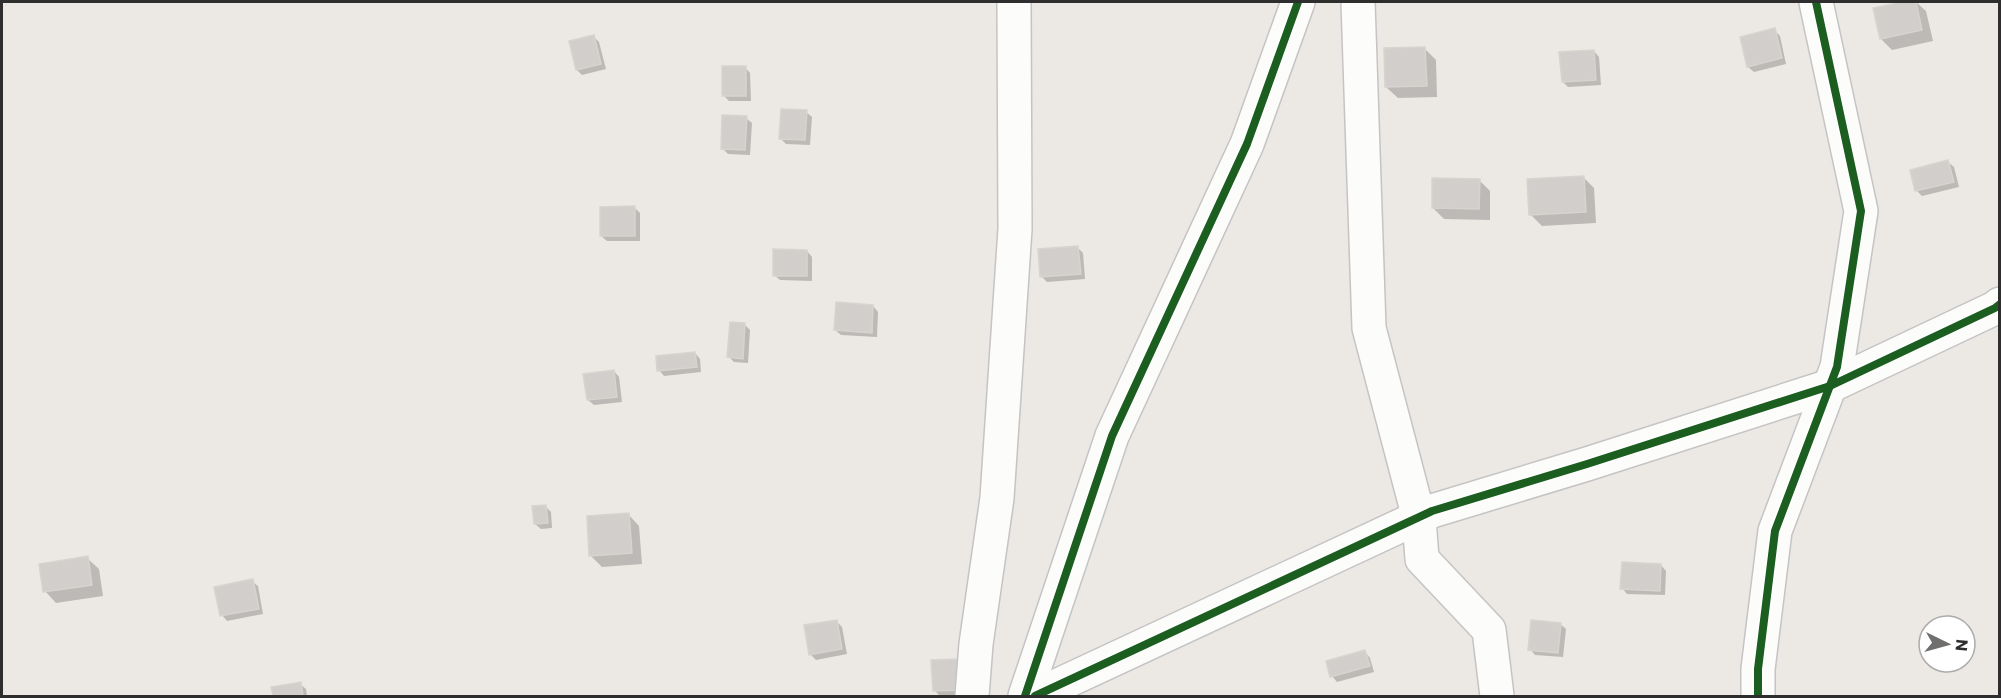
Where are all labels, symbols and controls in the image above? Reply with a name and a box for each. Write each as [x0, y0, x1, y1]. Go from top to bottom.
north arrow [1917, 614, 1977, 674]
text: N [1952, 639, 1972, 652]

